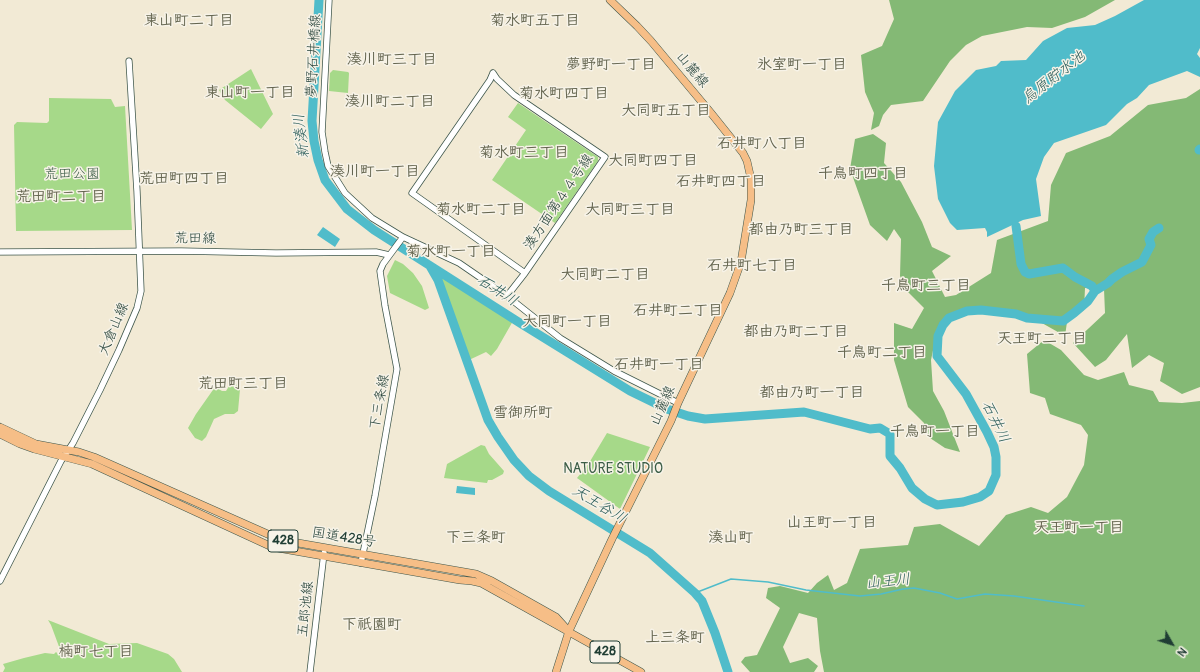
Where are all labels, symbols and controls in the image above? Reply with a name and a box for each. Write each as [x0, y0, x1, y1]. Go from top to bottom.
district label: 東山町二丁目 [144, 12, 234, 30]
district label: 菊水町五丁目 [490, 12, 580, 30]
street label: 夢野石井橋線 [303, 14, 325, 98]
water label: 烏原貯水池 [1019, 48, 1089, 108]
street label: 山麓線 [672, 49, 712, 91]
district label: 湊川町三丁目 [347, 51, 437, 69]
district label: 夢野町一丁目 [566, 56, 656, 74]
district label: 氷室町一丁目 [757, 56, 847, 74]
district label: 東山町一丁目 [205, 84, 295, 102]
district label: 菊水町四丁目 [519, 85, 609, 103]
district label: 湊川町二丁目 [345, 93, 435, 111]
district label: 大同町五丁目 [621, 102, 711, 120]
water label: 新湊川 [290, 113, 314, 159]
district label: 石井町八丁目 [717, 135, 807, 153]
district label: 菊水町三丁目 [479, 144, 569, 162]
street label: 湊方面第４４号線 [521, 151, 597, 253]
district label: 大同町四丁目 [608, 152, 698, 170]
district label: 湊川町一丁目 [330, 163, 420, 181]
district label: 千鳥町四丁目 [818, 165, 908, 183]
park label: 荒田公園 [44, 166, 100, 182]
district label: 荒田町四丁目 [139, 170, 229, 188]
district label: 石井町四丁目 [676, 173, 766, 191]
district label: 荒田町二丁目 [16, 188, 106, 206]
district label: 菊水町二丁目 [436, 201, 526, 219]
district label: 大同町三丁目 [585, 201, 675, 219]
district label: 都由乃町三丁目 [749, 221, 853, 239]
street label: 荒田線 [174, 230, 216, 248]
district label: 菊水町一丁目 [406, 243, 496, 261]
district label: 石井町七丁目 [707, 257, 797, 275]
district label: 大同町二丁目 [560, 266, 650, 284]
water label: 石井川 [473, 271, 521, 311]
district label: 千鳥町三丁目 [881, 277, 971, 295]
street label: 大倉山線 [95, 300, 133, 358]
district label: 石井町二丁目 [633, 302, 723, 320]
district label: 大同町一丁目 [522, 313, 612, 331]
district label: 都由乃町二丁目 [744, 323, 848, 341]
district label: 天王町二丁目 [997, 330, 1087, 348]
district label: 千鳥町二丁目 [837, 344, 927, 362]
district label: 石井町一丁目 [614, 356, 704, 374]
street label: 下三条線 [367, 373, 393, 431]
district label: 荒田町三丁目 [198, 375, 288, 393]
street label: 山麓線 [647, 383, 679, 429]
district label: 都由乃町一丁目 [760, 384, 864, 402]
water label: 石井川 [977, 398, 1013, 446]
district label: 雪御所町 [493, 404, 553, 422]
district label: 千鳥町一丁目 [890, 423, 980, 441]
park label: NATURE STUDIO [563, 461, 663, 477]
water label: 天王谷川 [569, 482, 629, 528]
district label: 山王町一丁目 [787, 514, 877, 532]
district label: 天王町一丁目 [1034, 519, 1124, 537]
street label: 国道428号 [311, 525, 377, 551]
district label: 下三条町 [446, 529, 506, 547]
district label: 湊山町 [709, 529, 753, 547]
road number: 428 [268, 530, 298, 552]
water label: 山王川 [865, 571, 911, 593]
street label: 五郎池線 [295, 580, 317, 638]
district label: 下祇園町 [342, 616, 402, 634]
north arrow [1152, 624, 1192, 664]
district label: 上三条町 [645, 629, 705, 647]
road number: 428 [590, 641, 620, 663]
district label: 楠町七丁目 [59, 643, 133, 661]
text: N [1174, 645, 1189, 659]

